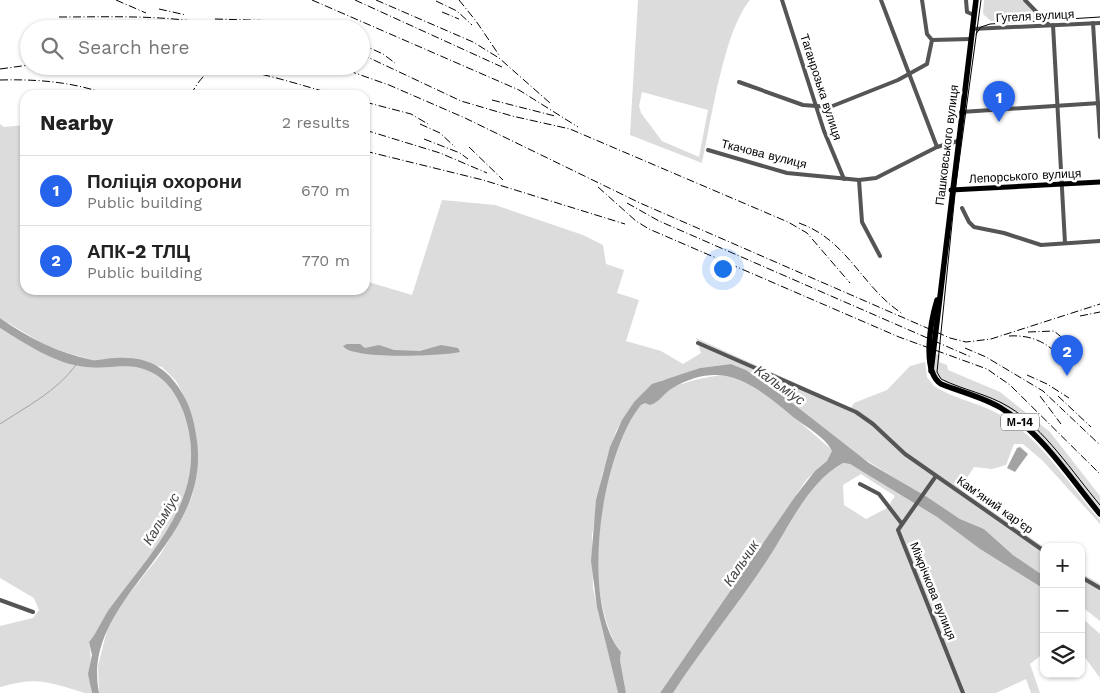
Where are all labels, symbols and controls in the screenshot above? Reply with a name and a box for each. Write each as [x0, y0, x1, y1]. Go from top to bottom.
street label: Гугеля вулиця [995, 7, 1075, 25]
search box [20, 20, 370, 75]
street label: Таганрозька вулиця [797, 32, 845, 142]
icon: search [38, 34, 66, 62]
text: Search here [78, 36, 189, 59]
pin: 1 [983, 81, 1015, 122]
street label: Пашковського вулиця [933, 84, 961, 206]
text: Nearby [40, 110, 113, 135]
text: 2 results [282, 113, 350, 132]
street label: Ткачова вулиця [720, 137, 808, 171]
street label: Лепорського вулиця [968, 166, 1082, 186]
text: Поліція охорони [87, 170, 242, 193]
text: 1 [53, 181, 59, 200]
text: 670 m [301, 181, 350, 200]
text: Public building [87, 193, 202, 212]
text: АПК-2 ТЛЦ [87, 240, 190, 263]
text: 2 [51, 251, 61, 270]
text: 770 m [302, 251, 350, 270]
your location [710, 256, 736, 282]
text: Public building [87, 263, 202, 282]
pin: 2 [1051, 335, 1083, 376]
water label: Кальміус [752, 362, 808, 408]
road number: М-14 [1001, 414, 1039, 431]
street label: Кам'яний кар'єр [954, 474, 1036, 537]
water label: Кальміус [139, 490, 183, 548]
water label: Кальчик [720, 536, 763, 589]
street label: Міжрічкова вулиця [907, 540, 959, 642]
map controls [1040, 543, 1085, 678]
button: + [1040, 543, 1085, 588]
button: − [1040, 588, 1085, 633]
button: layers [1040, 633, 1085, 678]

